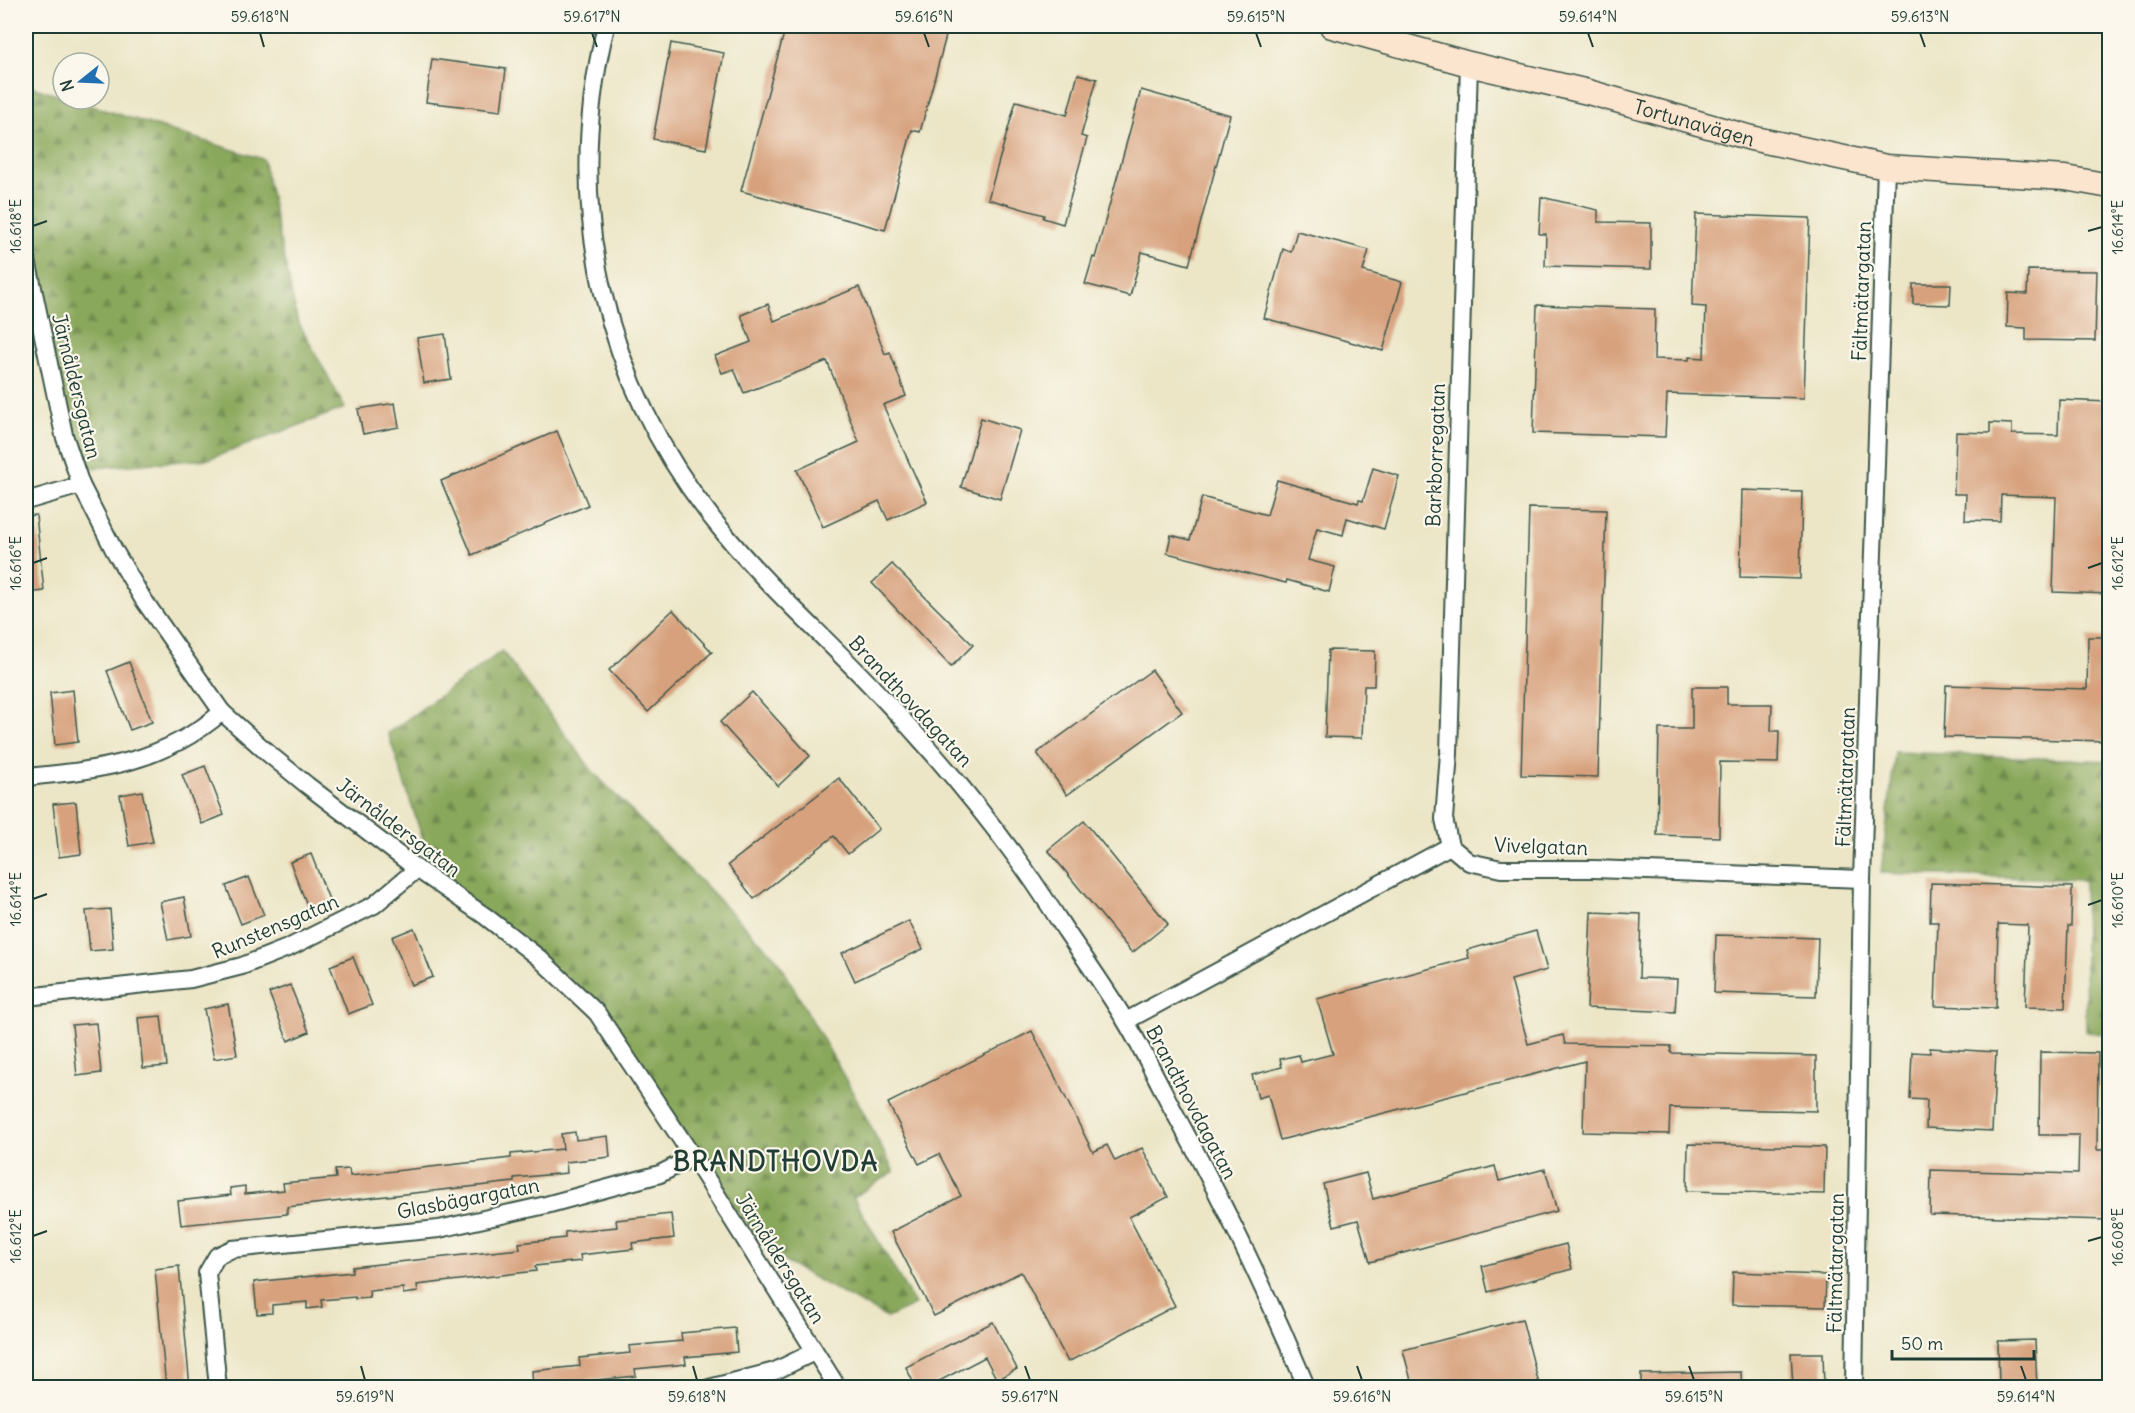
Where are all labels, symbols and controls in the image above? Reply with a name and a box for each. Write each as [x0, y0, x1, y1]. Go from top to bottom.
text: 59.618°N [231, 7, 289, 26]
text: 59.617°N [563, 7, 621, 26]
text: 59.616°N [895, 7, 953, 26]
text: 59.615°N [1227, 7, 1285, 26]
text: 59.614°N [1559, 7, 1617, 26]
text: 59.613°N [1891, 7, 1949, 26]
north arrow [51, 51, 111, 111]
text: N [56, 77, 78, 94]
street label: Tortunavägen [1631, 93, 1758, 151]
text: 16.618°E [6, 198, 25, 253]
text: 16.614°E [2108, 199, 2127, 254]
street label: Fältmätargatan [1846, 220, 1876, 362]
street label: Järnåldersgatan [47, 311, 107, 461]
street label: Barkborregatan [1420, 383, 1450, 527]
text: 16.616°E [6, 535, 25, 590]
text: 16.612°E [2108, 536, 2127, 590]
street label: Brandthovdagatan [844, 630, 978, 772]
street label: Fältmätargatan [1830, 706, 1860, 848]
street label: Järnåldersgatan [332, 772, 466, 882]
street label: Vivelgatan [1493, 832, 1589, 860]
text: 16.614°E [6, 871, 25, 926]
text: 16.610°E [2108, 872, 2127, 928]
street label: Runstensgatan [208, 888, 342, 964]
street label: Brandthovdagatan [1141, 1021, 1243, 1183]
district label: BRANDTHOVDA [673, 1145, 879, 1178]
street label: Glasbägargatan [395, 1172, 541, 1224]
street label: Järnåldersgatan [731, 1188, 831, 1328]
street label: Fältmätargatan [1821, 1193, 1849, 1333]
text: 16.608°E [2108, 1207, 2127, 1266]
text: 16.612°E [6, 1209, 25, 1263]
scale bar [1892, 1323, 2034, 1361]
text: 50 m [1901, 1332, 1943, 1355]
text: 59.619°N [336, 1387, 394, 1406]
text: 59.618°N [668, 1387, 726, 1406]
text: 59.617°N [1001, 1387, 1059, 1406]
text: 59.616°N [1333, 1387, 1391, 1406]
text: 59.615°N [1665, 1387, 1723, 1406]
text: 59.614°N [1997, 1387, 2055, 1406]

